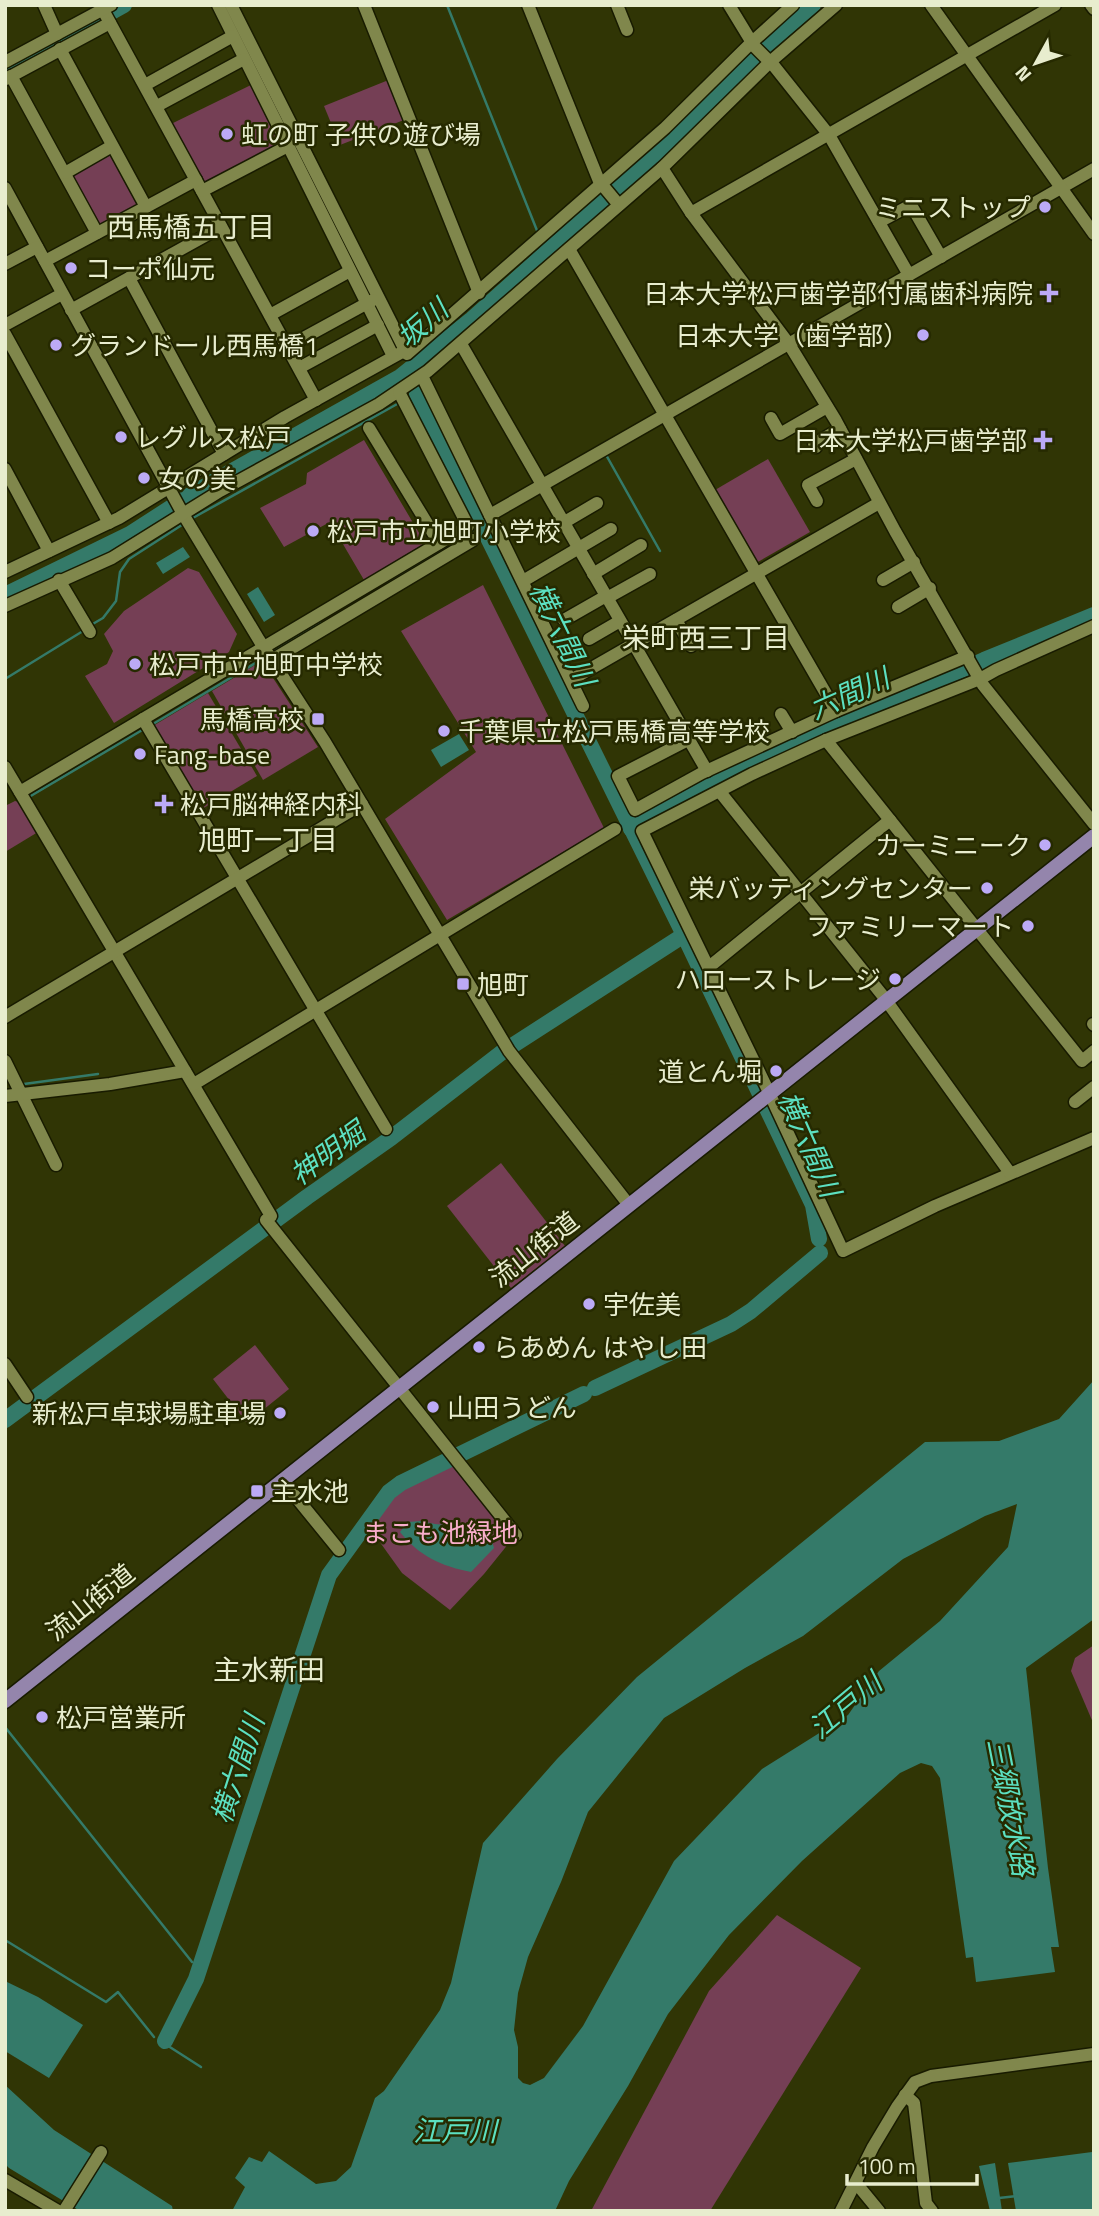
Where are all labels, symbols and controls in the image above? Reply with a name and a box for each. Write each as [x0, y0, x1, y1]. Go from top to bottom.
north arrow [1001, 28, 1071, 98]
text: N [1007, 60, 1038, 89]
place label: 虹の町 子供の遊び場 [241, 115, 481, 154]
marker: 虹の町 子供の遊び場 [219, 126, 235, 142]
place label: ミニストップ [875, 188, 1031, 227]
marker: ミニストップ [1037, 199, 1053, 215]
district label: 西馬橋五丁目 [107, 205, 275, 248]
place label: コーポ仙元 [85, 249, 215, 288]
marker: コーポ仙元 [63, 260, 79, 276]
place label: 日本大学松戸歯学部付属歯科病院 [643, 274, 1033, 313]
marker: 日本大学松戸歯学部付属歯科病院 [1039, 283, 1059, 303]
water label: 坂川 [387, 286, 459, 358]
place label: 日本大学（歯学部） [675, 316, 909, 355]
place label: グランドール西馬橋1 [70, 326, 319, 365]
marker: 日本大学（歯学部） [915, 327, 931, 343]
marker: グランドール西馬橋1 [48, 337, 64, 353]
place label: レグルス松戸 [135, 418, 291, 457]
place label: 日本大学松戸歯学部 [793, 421, 1027, 460]
marker: レグルス松戸 [113, 429, 129, 445]
marker: 日本大学松戸歯学部 [1033, 430, 1053, 450]
place label: 女の美 [158, 459, 236, 498]
marker: 女の美 [136, 470, 152, 486]
place label: 松戸市立旭町小学校 [327, 512, 561, 551]
marker: 松戸市立旭町小学校 [305, 523, 321, 539]
water label: 横六間川 [519, 574, 608, 696]
district label: 栄町西三丁目 [622, 616, 790, 659]
place label: 松戸市立旭町中学校 [149, 645, 383, 684]
water label: 六間川 [802, 655, 899, 730]
marker: 松戸市立旭町中学校 [127, 656, 143, 672]
place label: 馬橋高校 [200, 700, 304, 739]
marker: 馬橋高校 [310, 711, 326, 727]
place label: 千葉県立松戸馬橋高等学校 [458, 712, 770, 751]
marker: 千葉県立松戸馬橋高等学校 [436, 723, 452, 739]
place label: Fang-base [154, 735, 270, 774]
marker: Fang-base [132, 746, 148, 762]
place label: 松戸脳神経内科 [180, 785, 362, 824]
marker: 松戸脳神経内科 [154, 794, 174, 814]
district label: 旭町一丁目 [198, 818, 338, 861]
place label: カーミニーク [875, 826, 1031, 865]
marker: カーミニーク [1037, 837, 1053, 853]
place label: 栄バッティングセンター [689, 869, 973, 908]
marker: 栄バッティングセンター [979, 880, 995, 896]
place label: ファミリーマート [806, 907, 1014, 946]
marker: ファミリーマート [1020, 918, 1036, 934]
place label: ハローストレージ [675, 960, 881, 999]
place label: 旭町 [477, 965, 529, 1004]
marker: ハローストレージ [887, 971, 903, 987]
marker: 旭町 [455, 976, 471, 992]
place label: 道とん堀 [658, 1052, 762, 1091]
marker: 道とん堀 [768, 1063, 784, 1079]
water label: 横六間川 [768, 1084, 854, 1207]
water label: 神明堀 [280, 1109, 377, 1195]
street label: 流山街道 [481, 1202, 587, 1296]
place label: 宇佐美 [603, 1285, 681, 1324]
marker: 宇佐美 [581, 1296, 597, 1312]
place label: らあめん はやし田 [493, 1328, 707, 1367]
marker: らあめん はやし田 [471, 1339, 487, 1355]
place label: 山田うどん [447, 1388, 577, 1427]
place label: 新松戸卓球場駐車場 [32, 1394, 266, 1433]
marker: 山田うどん [425, 1399, 441, 1415]
marker: 新松戸卓球場駐車場 [272, 1405, 288, 1421]
place label: 主水池 [271, 1472, 349, 1511]
marker: 主水池 [249, 1483, 265, 1499]
park label: まこも池緑地 [362, 1513, 518, 1552]
street label: 流山街道 [37, 1554, 143, 1650]
district label: 主水新田 [213, 1648, 325, 1691]
water label: 江戸川 [799, 1660, 893, 1748]
place label: 松戸営業所 [56, 1698, 186, 1737]
water label: 横六間川 [199, 1706, 276, 1829]
marker: 松戸営業所 [34, 1709, 50, 1725]
water label: 三郷放水路 [977, 1734, 1046, 1882]
water label: 江戸川 [413, 2109, 500, 2152]
scale bar [847, 2142, 976, 2186]
text: 100 m [858, 2150, 915, 2182]

